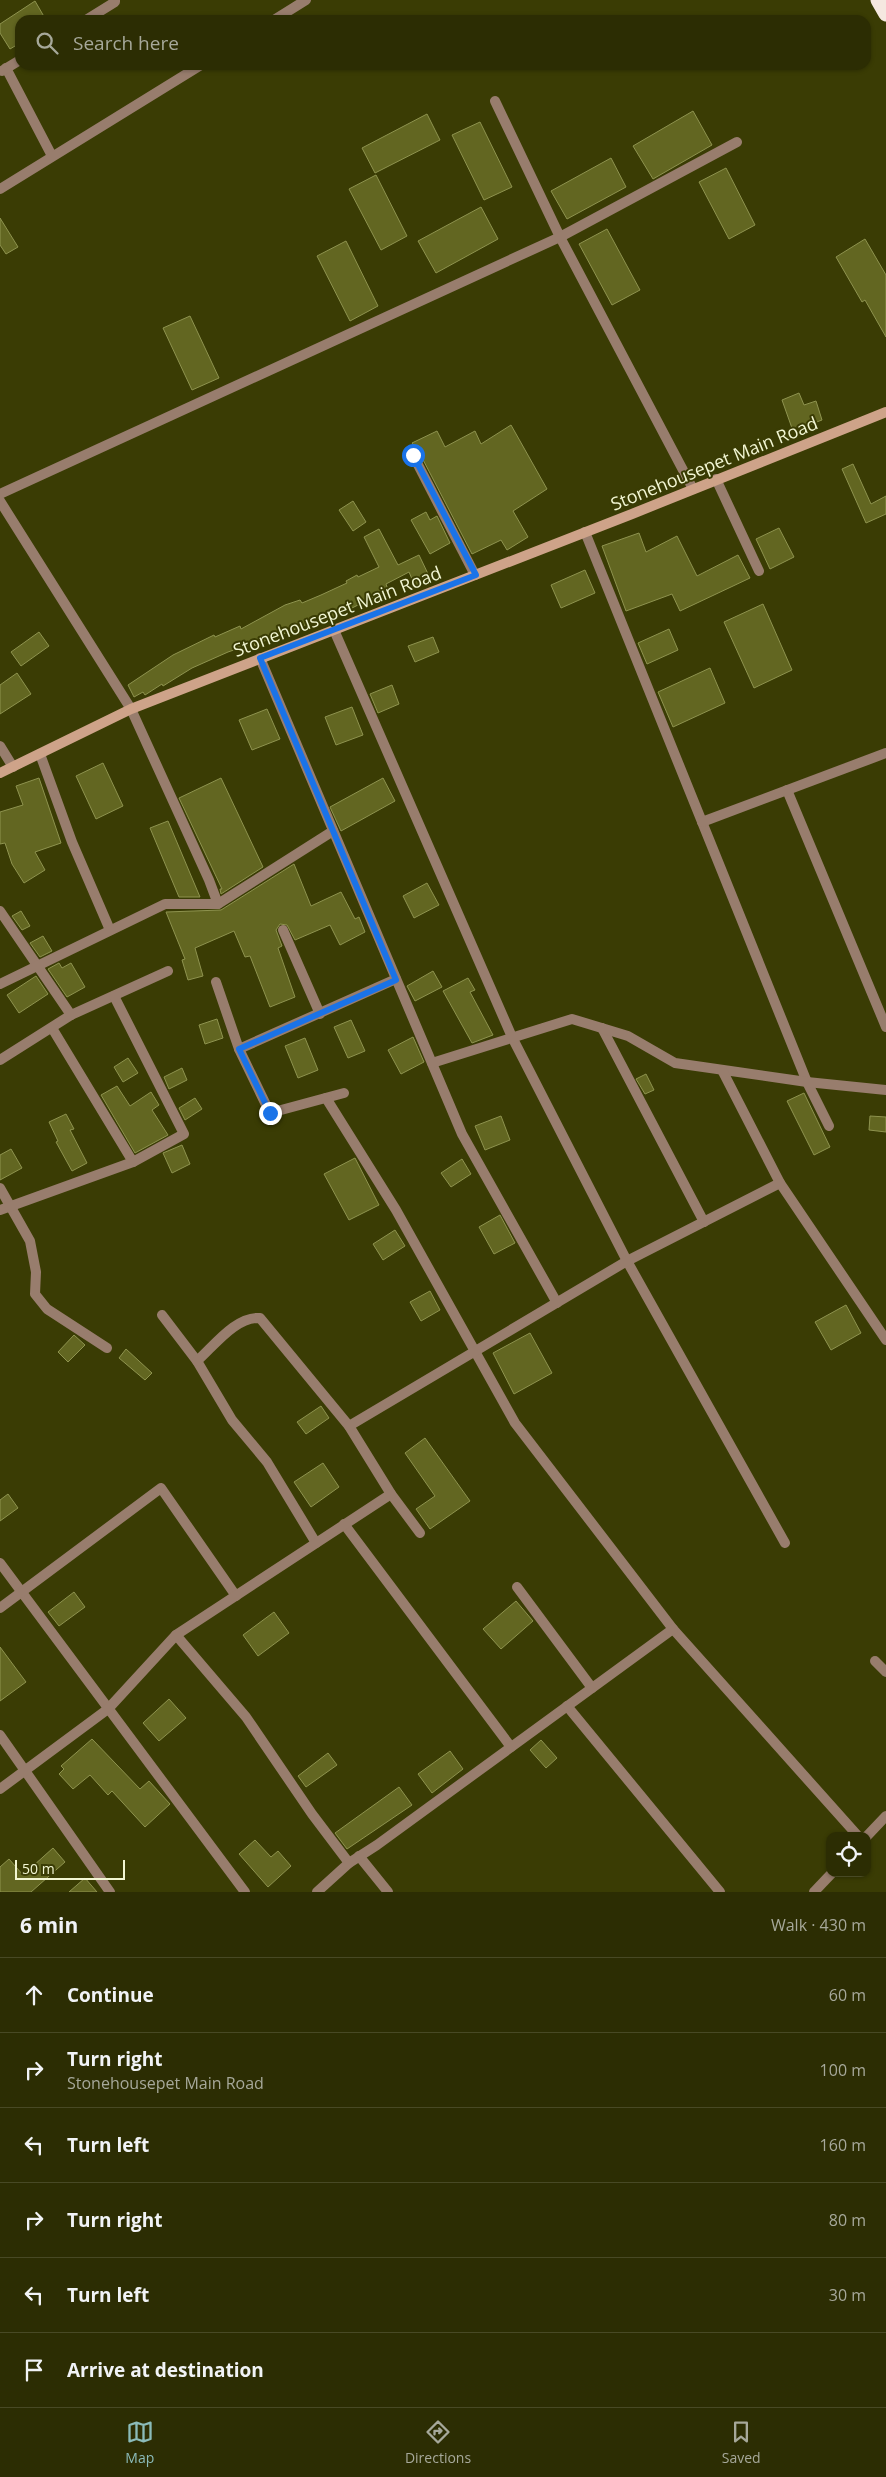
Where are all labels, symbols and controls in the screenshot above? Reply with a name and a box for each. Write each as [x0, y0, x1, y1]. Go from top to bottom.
search box [15, 15, 871, 70]
icon: search [33, 29, 61, 57]
text: Search here [73, 30, 179, 56]
street label: Stonehousepet Main Road [607, 410, 821, 516]
route start [402, 444, 425, 467]
street label: Stonehousepet Main Road [229, 560, 445, 662]
route end [259, 1102, 282, 1125]
map controls [826, 1832, 871, 1877]
button: locate [826, 1832, 871, 1877]
scale bar [15, 1857, 125, 1880]
text: 50 m [22, 1859, 55, 1878]
text: 6 min [20, 1911, 78, 1939]
text: Walk · 430 m [771, 1914, 866, 1936]
icon: ahead [20, 1981, 48, 2009]
text: Continue [67, 1982, 154, 2008]
text: 60 m [829, 1984, 866, 2006]
text: Turn right [67, 2046, 162, 2072]
icon: right [20, 2056, 48, 2084]
text: 100 m [820, 2059, 866, 2081]
text: Stonehousepet Main Road [67, 2072, 264, 2094]
icon: left [20, 2131, 48, 2159]
text: Turn left [67, 2132, 149, 2158]
text: 160 m [820, 2134, 866, 2156]
icon: right [20, 2206, 48, 2234]
text: Turn right [67, 2207, 162, 2233]
text: 80 m [829, 2209, 866, 2231]
icon: left [20, 2281, 48, 2309]
text: Turn left [67, 2282, 149, 2308]
text: 30 m [829, 2284, 866, 2306]
icon: arrive [20, 2356, 48, 2384]
text: Arrive at destination [67, 2357, 264, 2383]
tab: Map [125, 2418, 154, 2467]
tab: Directions [405, 2418, 471, 2467]
tab: Saved [722, 2418, 761, 2467]

